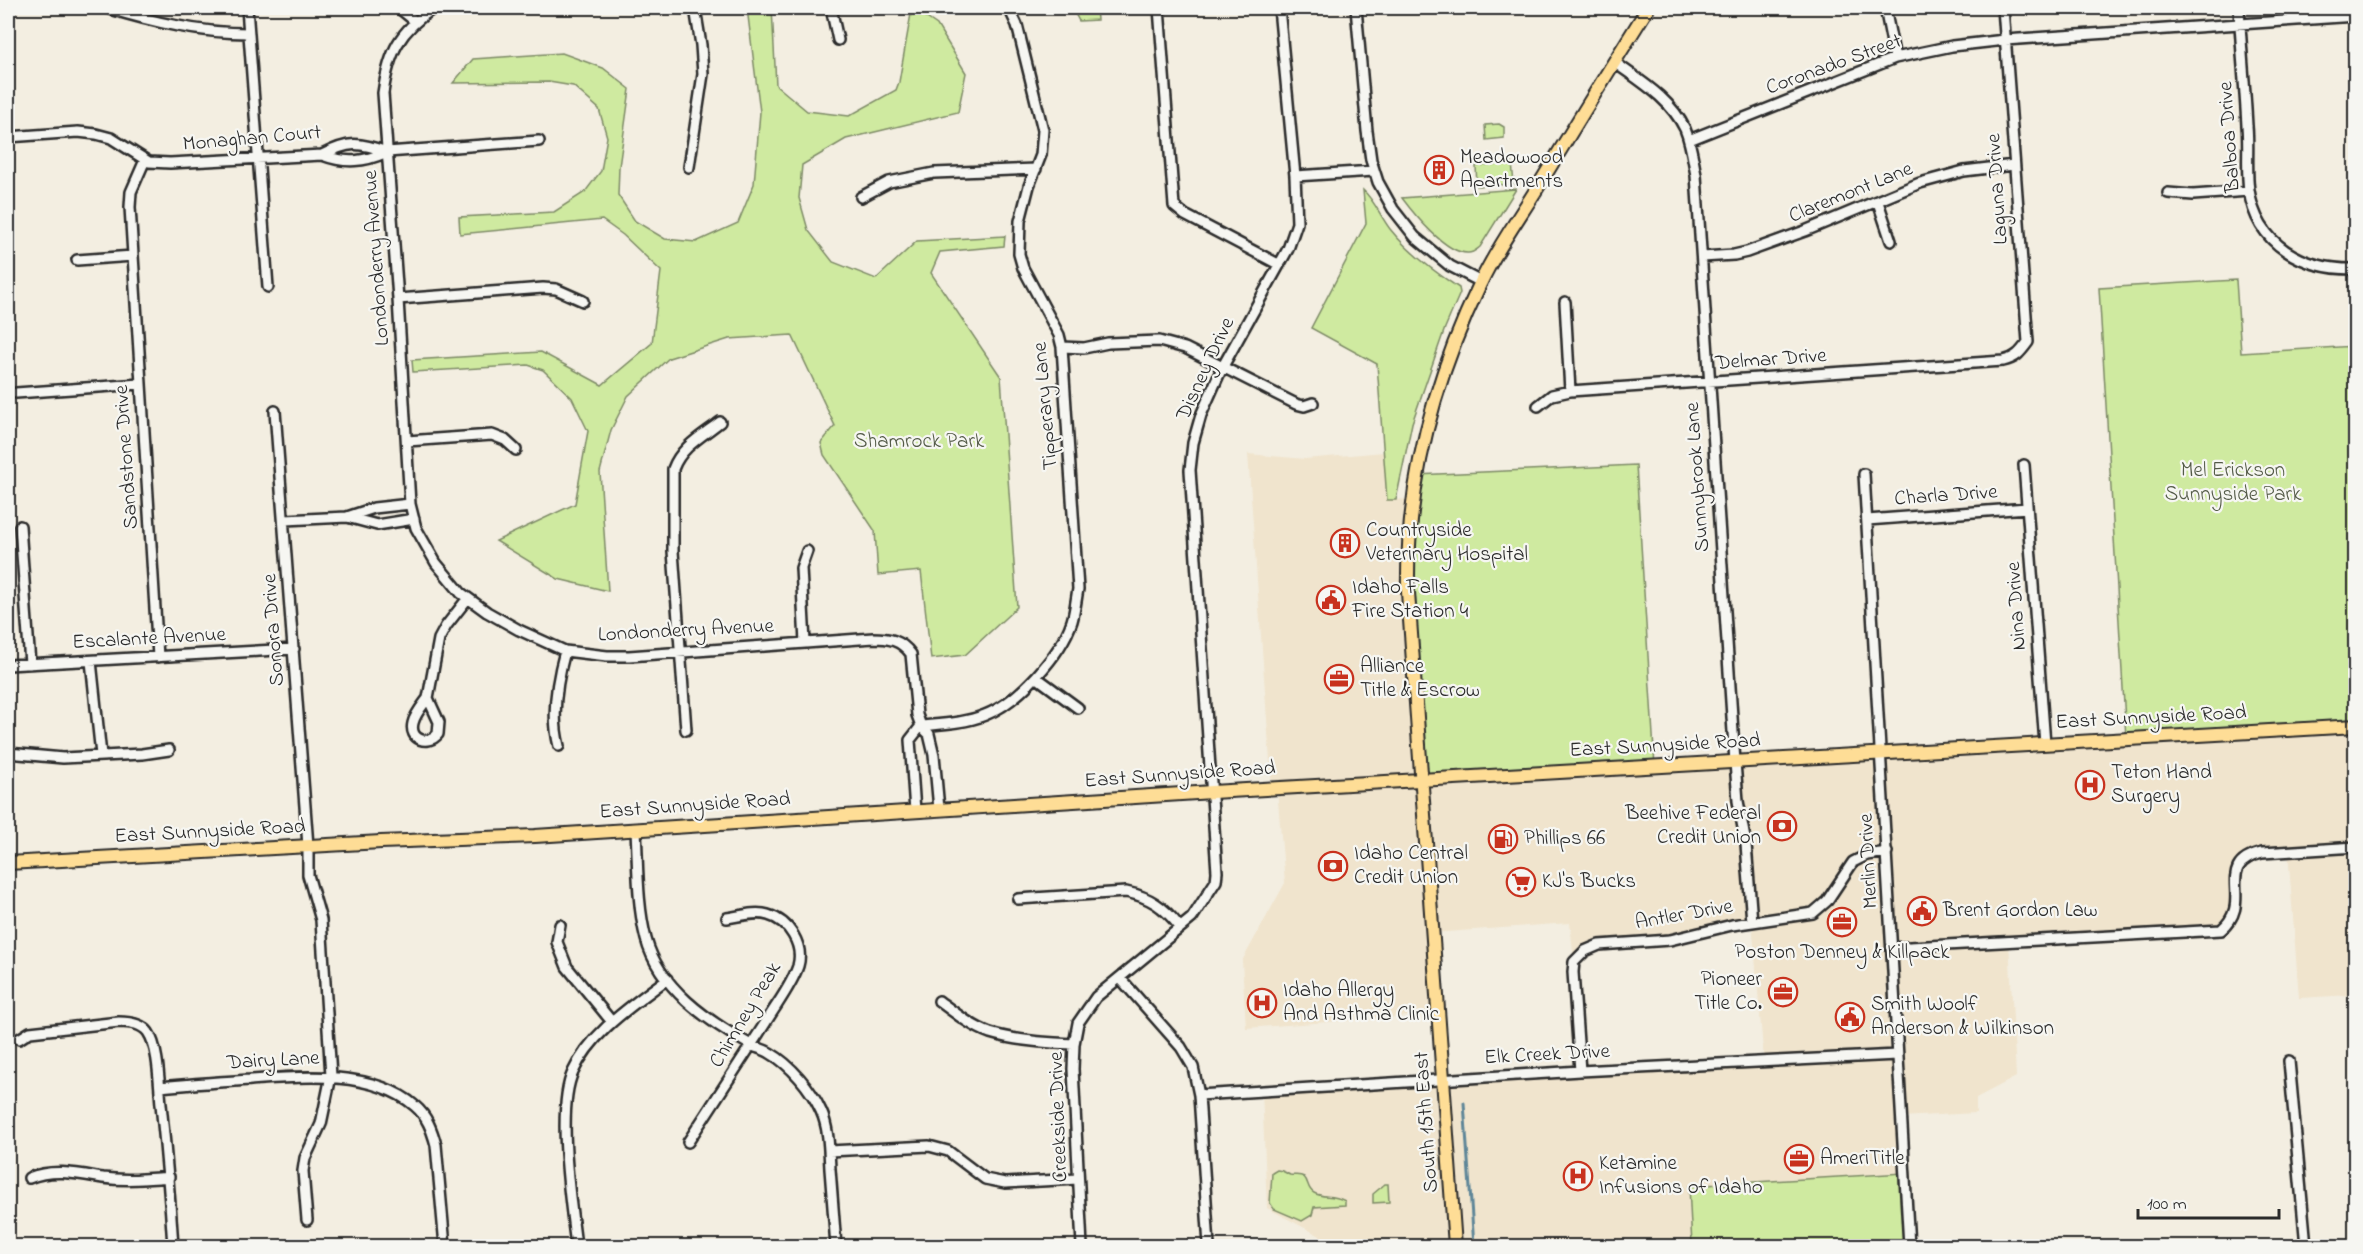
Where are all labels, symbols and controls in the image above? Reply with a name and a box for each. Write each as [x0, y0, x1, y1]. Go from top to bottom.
street label: Coronado Street [1762, 27, 1906, 103]
street label: Balboa Drive [2211, 80, 2249, 195]
street label: Monaghan Court [182, 118, 323, 162]
street label: Laguna Drive [1979, 132, 2019, 246]
place label: Meadowood Apartments [1460, 143, 1564, 197]
building icon: Meadowood Apartments [1423, 154, 1455, 186]
street label: Claremont Lane [1785, 154, 1918, 231]
street label: Londonderry Avenue [356, 168, 400, 347]
street label: Disney Drive [1169, 312, 1245, 427]
street label: Tipperary Lane [1025, 340, 1069, 471]
street label: Delmar Drive [1713, 341, 1828, 379]
street label: Sandstone Drive [107, 383, 147, 530]
street label: Sunnybrook Lane [1678, 400, 1720, 553]
park label: Shamrock Park [854, 427, 985, 457]
park label: Mel Erickson Sunnyside Park [2165, 456, 2302, 512]
street label: Charla Drive [1893, 477, 1999, 515]
place label: Countryside Veterinary Hospital [1365, 516, 1528, 572]
building icon: Countryside Veterinary Hospital [1329, 527, 1361, 559]
street label: Nina Drive [1999, 560, 2035, 651]
street label: Sonora Drive [255, 572, 293, 687]
place label: Idaho Falls Fire Station 4 [1351, 573, 1469, 627]
public building icon: Idaho Falls Fire Station 4 [1315, 584, 1347, 616]
street label: Londonderry Avenue [597, 611, 775, 653]
street label: Escalante Avenue [71, 620, 227, 658]
place label: Alliance Title & Escrow [1360, 652, 1480, 706]
office icon: Alliance Title & Escrow [1323, 663, 1355, 695]
street label: East Sunnyside Road [2055, 698, 2248, 740]
street label: East Sunnyside Road [1569, 726, 1762, 768]
street label: East Sunnyside Road [1083, 753, 1277, 799]
place label: Teton Hand Surgery [2111, 758, 2212, 814]
hospital icon: Teton Hand Surgery [2074, 769, 2106, 801]
street label: East Sunnyside Road [598, 784, 792, 830]
place label: Beehive Federal Credit Union [1624, 799, 1761, 853]
bank icon: Beehive Federal Credit Union [1766, 810, 1798, 842]
street label: East Sunnyside Road [114, 812, 307, 854]
street label: Merlin Drive [1851, 812, 1886, 909]
fuel station icon: Phillips 66 [1487, 823, 1519, 855]
place label: Phillips 66 [1524, 824, 1605, 854]
place label: Idaho Central Credit Union [1354, 839, 1468, 893]
bank icon: Idaho Central Credit Union [1317, 850, 1349, 882]
supermarket icon: KJ's Bucks [1505, 866, 1537, 898]
place label: KJ's Bucks [1542, 867, 1636, 897]
street label: Antler Drive [1633, 892, 1736, 938]
public building icon: Brent Gordon Law [1906, 895, 1938, 927]
place label: Brent Gordon Law [1942, 896, 2098, 926]
office icon: Poston Denney & Killpack [1826, 906, 1858, 938]
place label: Poston Denney & Killpack [1734, 938, 1950, 970]
street label: Chimney Peak [702, 956, 792, 1075]
place label: Pioneer Title Co. [1694, 965, 1762, 1019]
place label: Idaho Allergy And Asthma Clinic [1283, 976, 1440, 1030]
office icon: Pioneer Title Co. [1767, 976, 1799, 1008]
hospital icon: Idaho Allergy And Asthma Clinic [1246, 987, 1278, 1019]
place label: Smith Woolf Anderson & Wilkinson [1871, 990, 2054, 1044]
public building icon: Smith Woolf Anderson & Wilkinson [1834, 1001, 1866, 1033]
street label: Elk Creek Drive [1483, 1037, 1611, 1073]
street label: Dairy Lane [225, 1044, 321, 1080]
street label: South 15th East [1407, 1050, 1447, 1194]
street label: Creekside Drive [1042, 1051, 1076, 1183]
office icon: AmeriTitle [1783, 1143, 1815, 1175]
place label: AmeriTitle [1820, 1144, 1905, 1174]
place label: Ketamine Infusions of Idaho [1599, 1149, 1763, 1203]
hospital icon: Ketamine Infusions of Idaho [1562, 1160, 1594, 1192]
scale bar [2138, 1182, 2279, 1220]
text: 100 m [2147, 1192, 2187, 1218]

